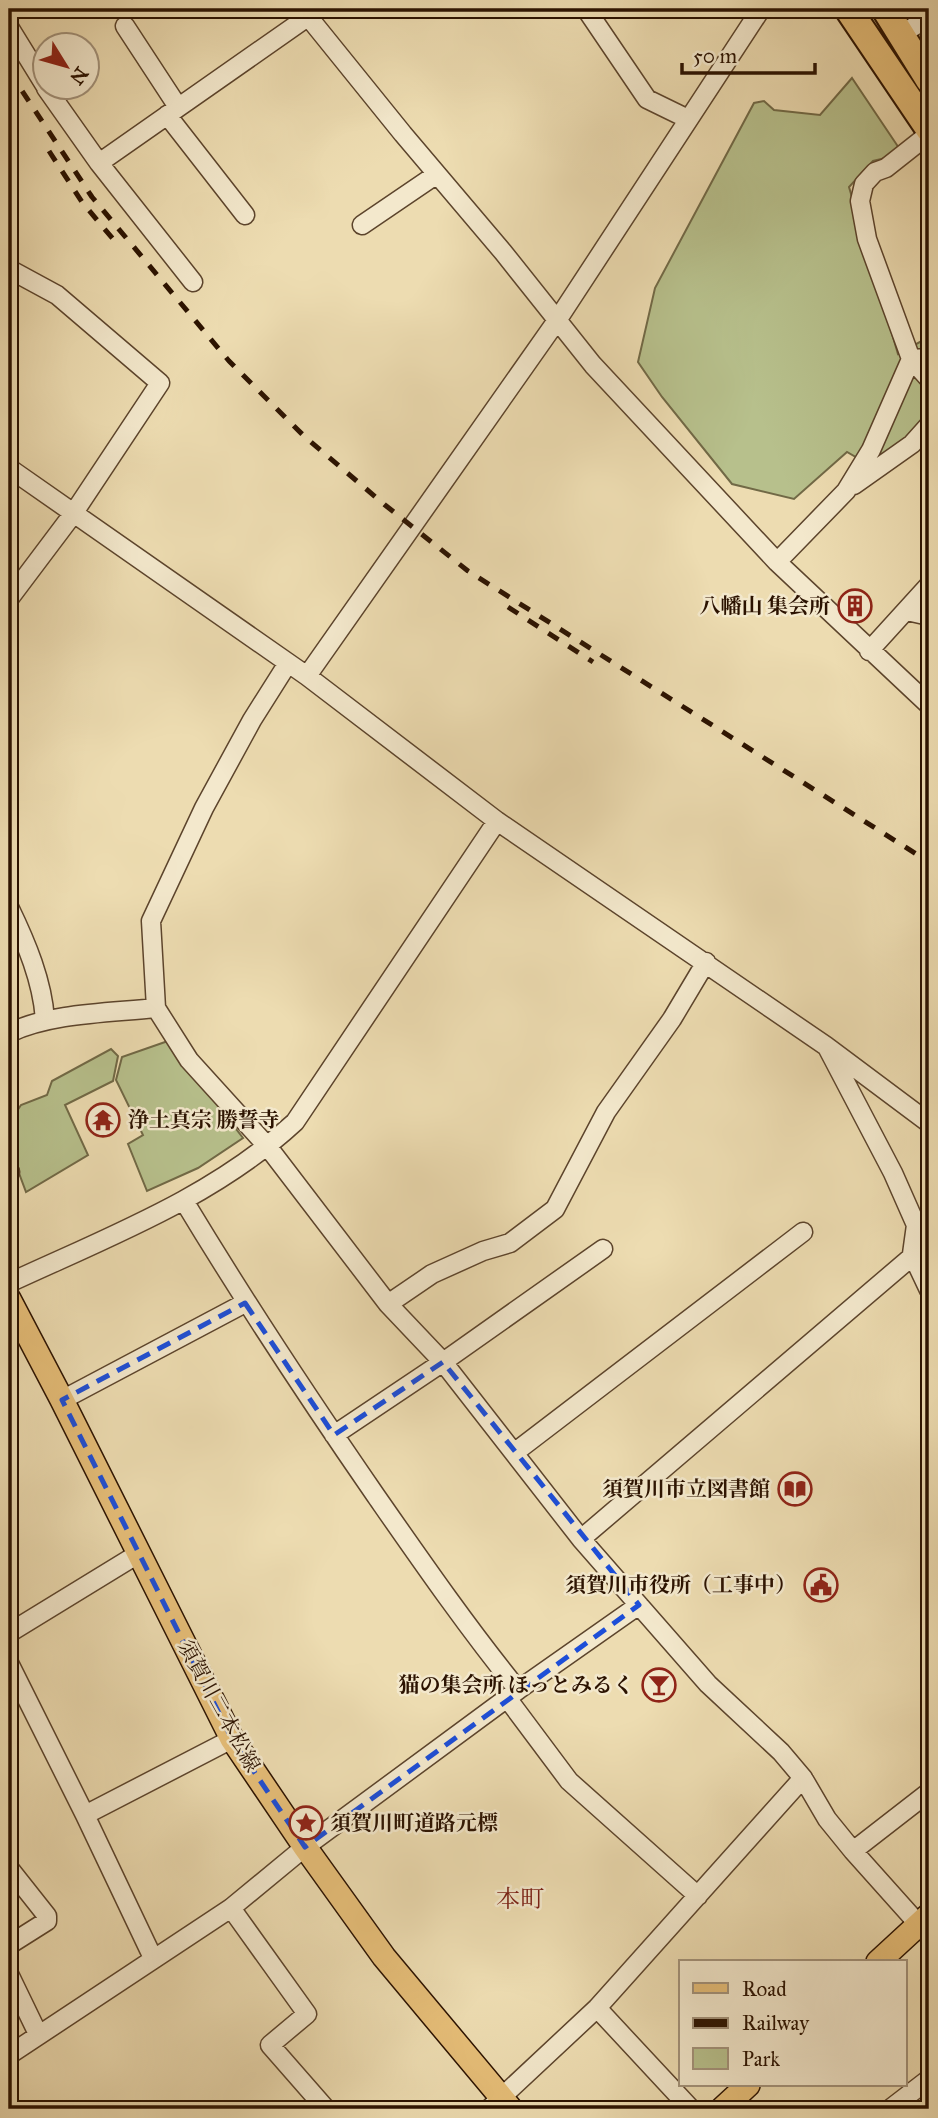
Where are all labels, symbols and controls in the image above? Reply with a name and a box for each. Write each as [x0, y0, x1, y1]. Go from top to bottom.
north arrow [32, 32, 102, 102]
scale bar [682, 32, 816, 76]
text: 50 m [693, 43, 738, 69]
text: N [65, 63, 93, 89]
building icon: 八幡山 集会所 [836, 587, 874, 625]
place label: 八幡山 集会所 [699, 593, 830, 619]
temple icon: 浄土真宗 勝誓寺 [84, 1101, 122, 1139]
place label: 浄土真宗 勝誓寺 [128, 1107, 280, 1133]
library icon: 須賀川市立図書館 [776, 1470, 814, 1508]
place label: 須賀川市立図書館 [602, 1476, 770, 1502]
public building icon: 須賀川市役所（工事中） [802, 1566, 840, 1604]
place label: 須賀川市役所（工事中） [565, 1572, 796, 1598]
street label: 須賀川二本松線 [172, 1635, 266, 1777]
bar icon: 猫の集会所 ほっとみるく [640, 1666, 678, 1704]
place label: 猫の集会所 ほっとみるく [398, 1672, 634, 1698]
place icon: 須賀川町道路元標 [287, 1804, 325, 1842]
place label: 須賀川町道路元標 [330, 1810, 498, 1836]
district label: 本町 [496, 1884, 544, 1914]
legend [679, 1960, 906, 2086]
text: Road [742, 1976, 787, 2002]
text: Railway [742, 2010, 810, 2036]
text: Park [742, 2046, 780, 2072]

